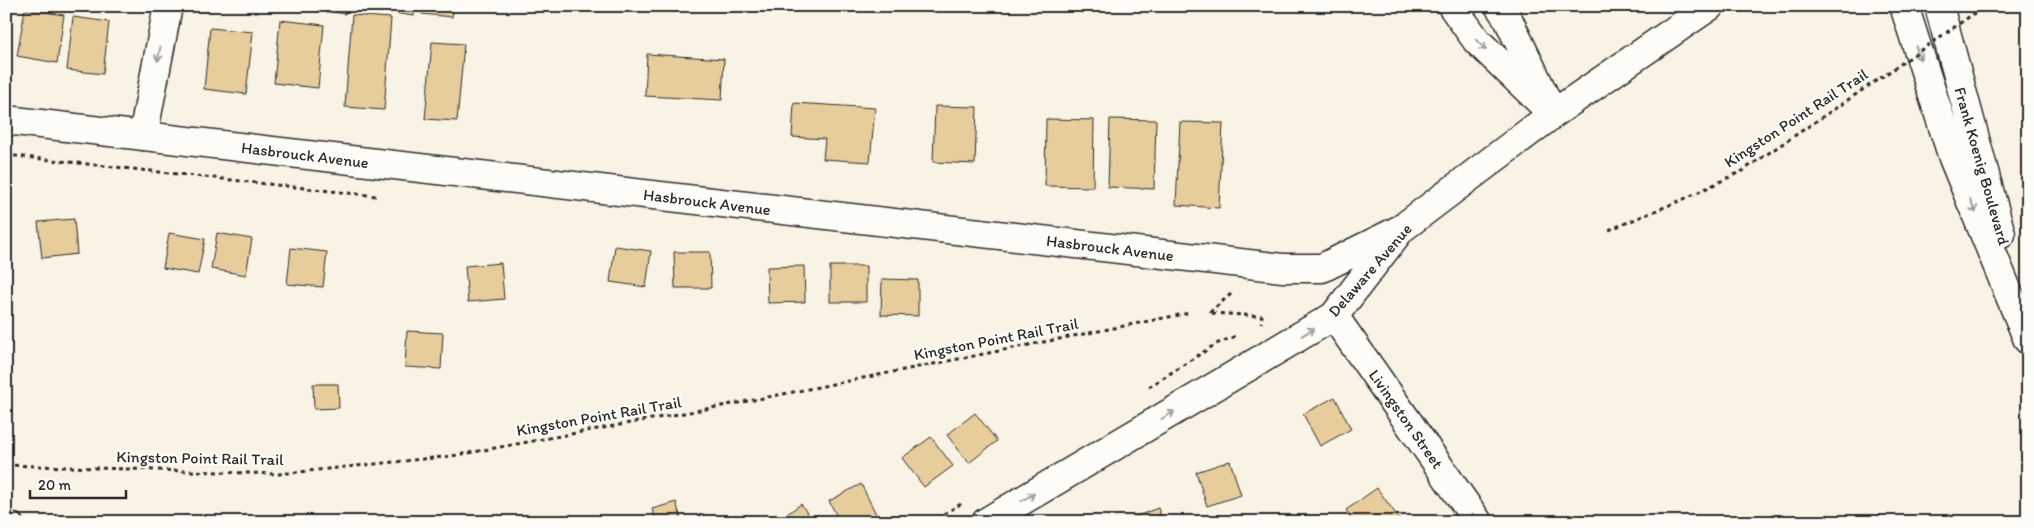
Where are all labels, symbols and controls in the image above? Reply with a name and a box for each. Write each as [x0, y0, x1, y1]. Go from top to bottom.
one-way arrow [1475, 39, 1487, 52]
one-way arrow [1914, 45, 1924, 61]
one-way arrow [153, 46, 163, 62]
street label: Kingston Point Rail Trail [1721, 64, 1872, 172]
street label: Frank Koenig Boulevard [1950, 85, 2014, 247]
street label: Hasbrouck Avenue [240, 138, 370, 172]
street label: Hasbrouck Avenue [642, 185, 772, 219]
one-way arrow [1968, 198, 1978, 213]
street label: Delaware Avenue [1324, 219, 1416, 321]
street label: Hasbrouck Avenue [1045, 231, 1175, 265]
street label: Kingston Point Rail Trail [912, 314, 1080, 364]
one-way arrow [1300, 326, 1314, 336]
street label: Livingston Street [1365, 366, 1447, 472]
street label: Kingston Point Rail Trail [515, 392, 683, 440]
one-way arrow [1160, 409, 1174, 419]
street label: Kingston Point Rail Trail [116, 447, 284, 469]
scale bar [30, 468, 126, 500]
text: 20 m [38, 476, 72, 494]
one-way arrow [1020, 492, 1035, 502]

